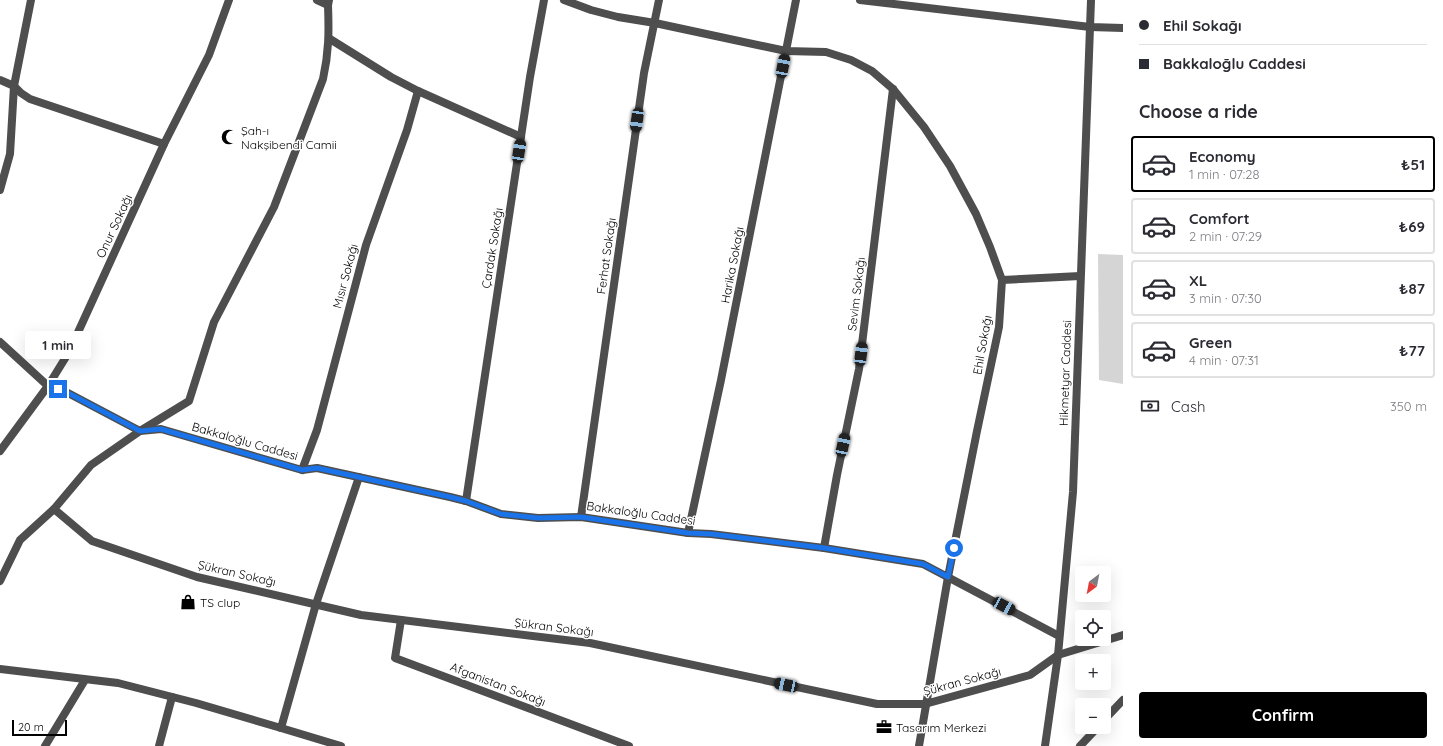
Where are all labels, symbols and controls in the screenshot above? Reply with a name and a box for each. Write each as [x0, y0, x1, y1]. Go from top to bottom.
text: Ehil Sokağı [1163, 16, 1241, 35]
car [775, 53, 791, 79]
text: Bakkaloğlu Caddesi [1163, 54, 1306, 73]
text: Choose a ride [1139, 100, 1258, 123]
car [629, 107, 645, 133]
place label: Şah-ı Nakşibendi Camii [241, 123, 337, 152]
mosque icon: Şah-ı Nakşibendi Camii [220, 128, 238, 146]
car [511, 138, 527, 164]
icon: car [1141, 146, 1177, 182]
text: Economy [1189, 147, 1256, 166]
text: ₺51 [1401, 155, 1425, 174]
text: 1 min · 07:28 [1189, 166, 1260, 182]
street label: Onur Sokağı [93, 192, 135, 260]
street label: Çardak Sokağı [478, 207, 506, 289]
icon: car [1141, 208, 1177, 244]
text: Comfort [1189, 209, 1250, 228]
street label: Ferhat Sokağı [593, 217, 619, 295]
text: ₺69 [1399, 217, 1425, 236]
street label: Harika Sokağı [717, 225, 747, 305]
text: 2 min · 07:29 [1189, 228, 1262, 244]
street label: Mısır Sokağı [329, 242, 361, 310]
street label: Sevim Sokağı [844, 256, 868, 332]
icon: car [1141, 270, 1177, 306]
text: XL [1189, 271, 1207, 290]
text: ₺87 [1399, 279, 1425, 298]
text: 3 min · 07:30 [1189, 290, 1262, 306]
street label: Ehil Sokağı [969, 314, 995, 376]
street label: Hikmetyar Caddesi [1056, 320, 1074, 426]
callout: 1 min [25, 331, 91, 359]
icon: car [1141, 332, 1177, 368]
text: Green [1189, 333, 1232, 352]
text: 1 min [42, 337, 74, 353]
car [854, 341, 868, 367]
text: ₺77 [1399, 341, 1425, 360]
text: 4 min · 07:31 [1189, 352, 1259, 368]
route end [49, 380, 67, 398]
icon: cash [1139, 395, 1161, 417]
text: Cash [1171, 397, 1205, 416]
text: 350 m [1390, 398, 1427, 414]
street label: Bakkaloğlu Caddesi [190, 419, 300, 463]
car [835, 432, 851, 458]
street label: Bakkaloğlu Caddesi [586, 498, 696, 528]
route start [945, 539, 963, 557]
street label: Şükran Sokağı [197, 557, 277, 589]
north arrow [1075, 566, 1111, 602]
map controls [1075, 566, 1111, 734]
shop icon: TS clup [179, 593, 197, 611]
place label: TS clup [200, 595, 240, 610]
car [991, 595, 1017, 617]
button: locate [1075, 610, 1111, 646]
street label: Şükran Sokağı [514, 615, 594, 639]
button: + [1075, 654, 1111, 690]
street label: Afganistan Sokağı [448, 659, 548, 709]
street label: Şükran Sokağı [922, 663, 1002, 699]
car [773, 677, 799, 693]
button: Confirm [1139, 692, 1427, 738]
button: − [1075, 698, 1111, 734]
scale bar [12, 718, 67, 737]
office icon: Tasarım Merkezi [875, 718, 893, 736]
text: 20 m [18, 720, 44, 734]
place label: Tasarım Merkezi [896, 720, 986, 735]

